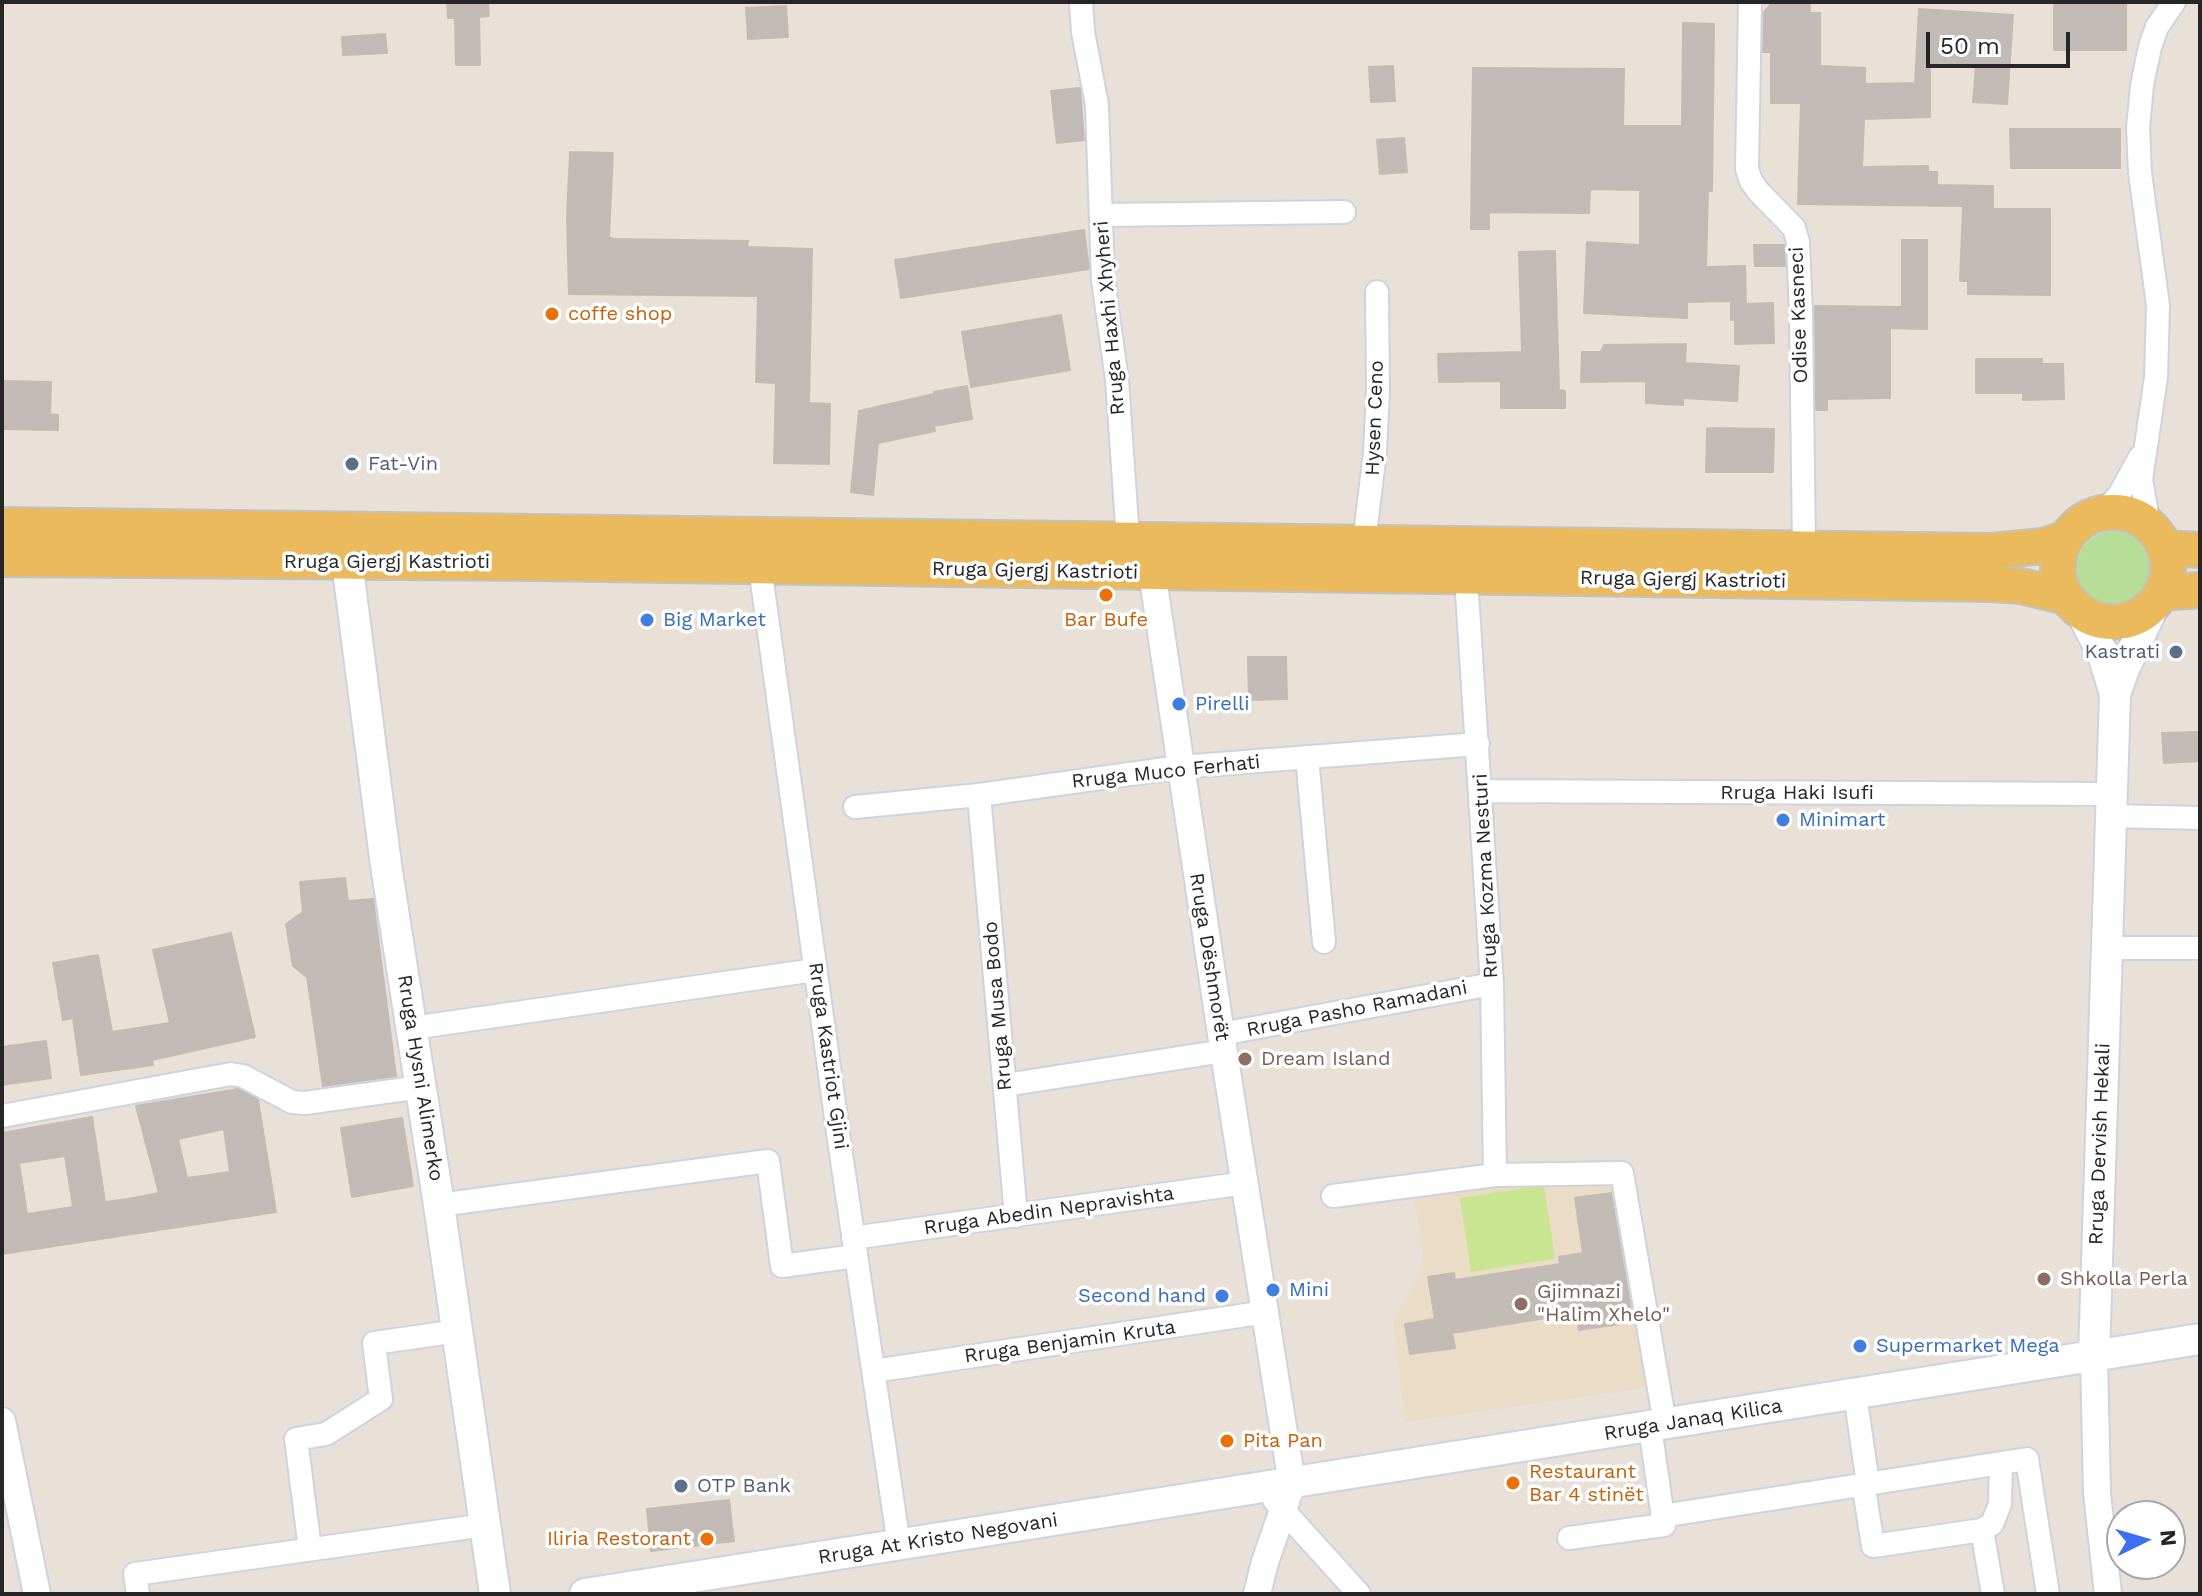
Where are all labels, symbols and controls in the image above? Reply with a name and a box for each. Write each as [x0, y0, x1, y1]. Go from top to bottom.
scale bar [1930, 16, 2074, 66]
text: 50 m [1940, 32, 2000, 60]
street label: Rruga Haxhi Xhyheri [1090, 220, 1130, 416]
street label: Odise Kasneci [1785, 246, 1813, 384]
place label: coffe shop [568, 302, 672, 326]
marker: coffe shop [543, 305, 561, 323]
street label: Hysen Ceno [1361, 360, 1389, 476]
place label: Fat-Vin [368, 452, 438, 476]
marker: Fat-Vin [343, 455, 361, 473]
street label: Rruga Gjergj Kastrioti [284, 550, 490, 574]
street label: Rruga Gjergj Kastrioti [932, 557, 1138, 585]
street label: Rruga Gjergj Kastrioti [1580, 566, 1786, 594]
marker: Bar Bufe [1097, 586, 1115, 604]
place label: Big Market [663, 608, 766, 632]
place label: Bar Bufe [1064, 608, 1148, 632]
marker: Big Market [638, 611, 656, 629]
place label: Kastrati [2084, 640, 2160, 664]
marker: Kastrati [2167, 643, 2185, 661]
place label: Pirelli [1195, 692, 1249, 716]
marker: Pirelli [1170, 695, 1188, 713]
street label: Rruga Muco Ferhati [1070, 750, 1262, 794]
street label: Rruga Kozma Nesturi [1469, 773, 1503, 979]
street label: Rruga Haki Isufi [1720, 781, 1874, 805]
place label: Minimart [1799, 808, 1885, 832]
marker: Minimart [1774, 811, 1792, 829]
street label: Rruga Dëshmorët [1184, 871, 1234, 1043]
street label: Rruga Musa Bodo [979, 920, 1017, 1092]
street label: Rruga Kastriot Gjini [803, 961, 853, 1151]
street label: Rruga Hysni Alimerko [392, 973, 448, 1183]
street label: Rruga Pasho Ramadani [1245, 976, 1469, 1042]
street label: Rruga Dervish Hekali [2084, 1043, 2116, 1245]
place label: Dream Island [1261, 1047, 1391, 1071]
marker: Dream Island [1236, 1050, 1254, 1068]
street label: Rruga Abedin Nepravishta [922, 1182, 1176, 1240]
place label: Shkolla Perla [2060, 1267, 2188, 1291]
marker: Shkolla Perla [2035, 1270, 2053, 1288]
place label: Mini [1289, 1278, 1329, 1302]
place label: Gjimnazi "Halim Xhelo" [1537, 1280, 1670, 1327]
marker: Mini [1264, 1281, 1282, 1299]
place label: Second hand [1078, 1284, 1206, 1308]
marker: Second hand [1213, 1287, 1231, 1305]
marker: Gjimnazi "Halim Xhelo" [1512, 1295, 1530, 1313]
street label: Rruga Benjamin Kruta [963, 1315, 1177, 1369]
place label: Supermarket Mega [1876, 1334, 2060, 1358]
marker: Supermarket Mega [1851, 1337, 1869, 1355]
street label: Rruga Janaq Kilica [1602, 1394, 1784, 1446]
place label: Pita Pan [1243, 1429, 1323, 1453]
marker: Pita Pan [1218, 1432, 1236, 1450]
place label: Restaurant Bar 4 stinët [1529, 1460, 1644, 1507]
place label: OTP Bank [697, 1474, 791, 1498]
marker: Restaurant Bar 4 stinët [1504, 1474, 1522, 1492]
marker: OTP Bank [672, 1477, 690, 1495]
north arrow [2106, 1500, 2186, 1580]
street label: Rruga At Kristo Negovani [816, 1508, 1060, 1570]
place label: Iliria Restorant [547, 1527, 691, 1551]
text: N [2155, 1529, 2182, 1547]
marker: Iliria Restorant [698, 1530, 716, 1548]

